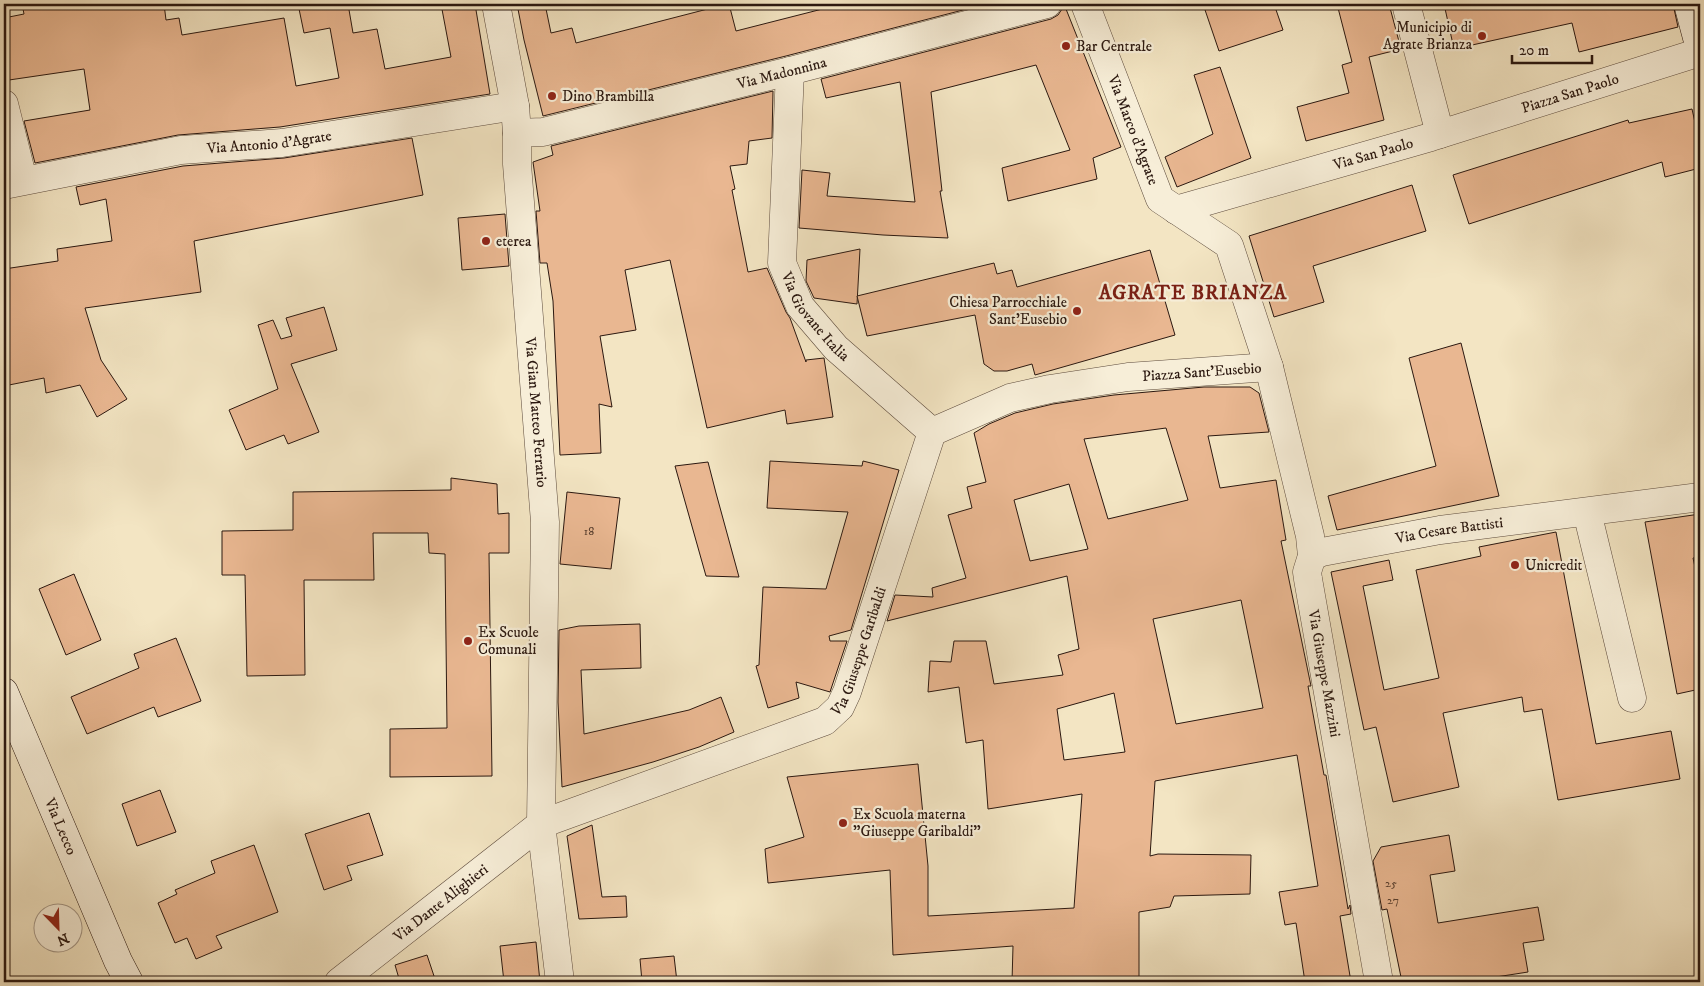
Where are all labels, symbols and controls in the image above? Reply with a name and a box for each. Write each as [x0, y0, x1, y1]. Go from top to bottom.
place label: Municipio di Agrate Brianza [1383, 18, 1473, 54]
marker: Municipio di Agrate Brianza [1476, 30, 1488, 42]
scale bar [1512, 32, 1592, 64]
place label: Bar Centrale [1076, 37, 1152, 56]
marker: Bar Centrale [1060, 40, 1072, 52]
text: 20 m [1519, 41, 1549, 60]
street label: Via Madonnina [734, 53, 829, 94]
street label: Piazza San Paolo [1519, 69, 1621, 118]
street label: Via Marco d'Agrate [1103, 72, 1163, 188]
place label: Dino Brambilla [562, 87, 655, 106]
marker: Dino Brambilla [546, 90, 558, 102]
street label: Via Antonio d'Agrate [205, 126, 333, 158]
street label: Via San Paolo [1330, 134, 1415, 175]
place label: eterea [496, 232, 532, 251]
marker: eterea [480, 235, 492, 247]
street label: Via Giovane Italia [776, 268, 854, 366]
district label: AGRATE BRIANZA [1098, 281, 1288, 306]
place label: Chiesa Parrocchiale Sant'Eusebio [949, 293, 1067, 329]
marker: Chiesa Parrocchiale Sant'Eusebio [1071, 305, 1083, 317]
street label: Via Gian Matteo Ferrario [521, 336, 551, 488]
street label: Piazza Sant'Eusebio [1142, 359, 1262, 386]
street label: Via Cesare Battisti [1393, 513, 1504, 548]
house number: 18 [584, 524, 594, 539]
place label: Unicredit [1525, 556, 1583, 575]
marker: Unicredit [1509, 559, 1521, 571]
street label: Via Giuseppe Garibaldi [827, 584, 891, 721]
street label: Via Giuseppe Mazzini [1303, 607, 1345, 739]
place label: Ex Scuole Comunali [478, 623, 539, 659]
marker: Ex Scuole Comunali [462, 635, 474, 647]
street label: Via Lecco [40, 794, 81, 858]
place label: Ex Scuola materna "Giuseppe Garibaldi" [853, 805, 981, 841]
marker: Ex Scuola materna "Giuseppe Garibaldi" [837, 817, 849, 829]
street label: Via Dante Alighieri [389, 860, 492, 946]
house number: 25 [1385, 876, 1397, 891]
house number: 27 [1387, 893, 1399, 908]
north arrow [32, 904, 82, 954]
text: N [53, 929, 71, 950]

